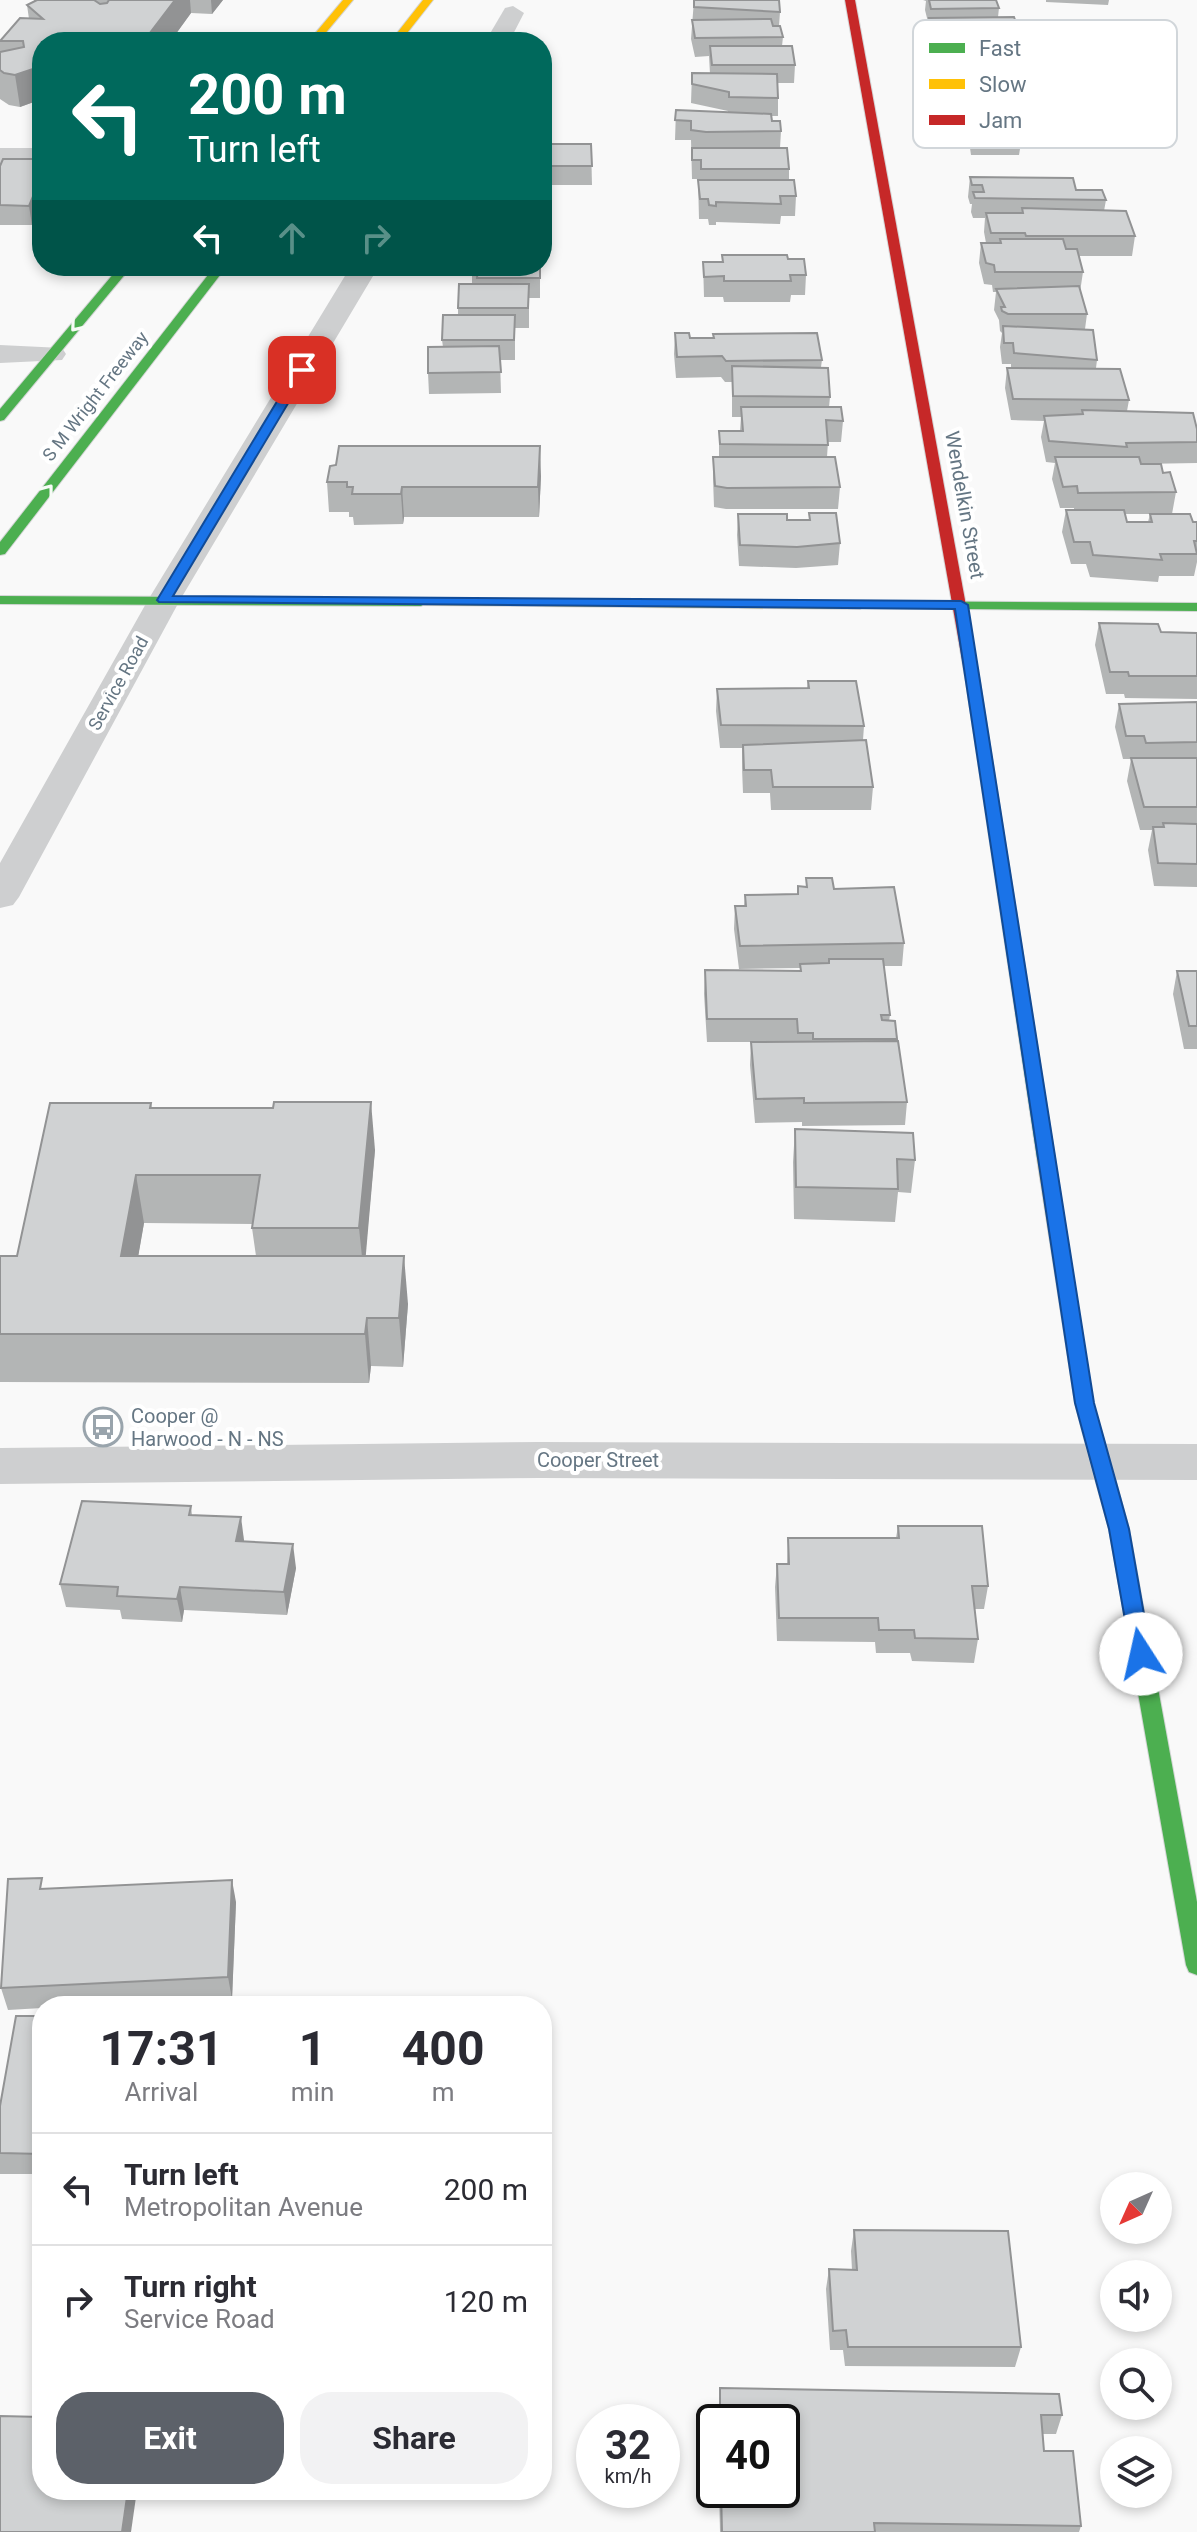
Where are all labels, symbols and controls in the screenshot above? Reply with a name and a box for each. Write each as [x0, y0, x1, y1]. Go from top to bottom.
legend [913, 20, 1177, 148]
text: Fast [979, 36, 1021, 61]
text: 200 m [188, 62, 347, 128]
icon: left [56, 64, 160, 168]
text: Slow [979, 72, 1027, 97]
text: Jam [979, 108, 1022, 133]
text: Turn left [188, 129, 321, 171]
icon: left [186, 216, 230, 260]
icon: ahead [270, 216, 314, 260]
icon: right [354, 216, 398, 260]
one-way arrow [71, 316, 86, 331]
street label: S M Wright Freeway [38, 327, 152, 465]
pin [268, 336, 336, 404]
icon: arrive [280, 348, 324, 392]
street label: Wendelkin Street [940, 429, 990, 581]
one-way arrow [38, 484, 52, 499]
street label: Service Road [84, 632, 152, 734]
place label: Cooper @ Harwood - N - NS [131, 1404, 284, 1451]
bus stop icon: Cooper @ Harwood - N - NS [82, 1406, 124, 1448]
street label: Cooper Street [537, 1448, 659, 1472]
position arrow [1099, 1612, 1183, 1696]
text: 17:31 [100, 2020, 223, 2077]
text: 1 [299, 2020, 326, 2077]
text: 400 [402, 2020, 484, 2077]
text: Arrival [125, 2077, 198, 2107]
text: min [291, 2077, 334, 2107]
text: m [432, 2077, 455, 2107]
text: Turn left [124, 2157, 239, 2192]
icon: left [56, 2167, 100, 2211]
text: 200 m [444, 2172, 528, 2207]
north arrow [1100, 2172, 1172, 2244]
map controls [1100, 2172, 1172, 2508]
text: Metropolitan Avenue [124, 2192, 363, 2222]
button: sound [1100, 2260, 1172, 2332]
text: Turn right [124, 2269, 257, 2304]
icon: right [56, 2279, 100, 2323]
text: 120 m [444, 2284, 528, 2319]
text: Service Road [124, 2304, 275, 2334]
button: search [1100, 2348, 1172, 2420]
button: Exit [56, 2392, 284, 2484]
button: Share [300, 2392, 528, 2484]
speed limit sign: 40 [696, 2404, 800, 2508]
text: 32 [605, 2422, 651, 2469]
button: layers [1100, 2436, 1172, 2508]
text: km/h [605, 2464, 651, 2488]

